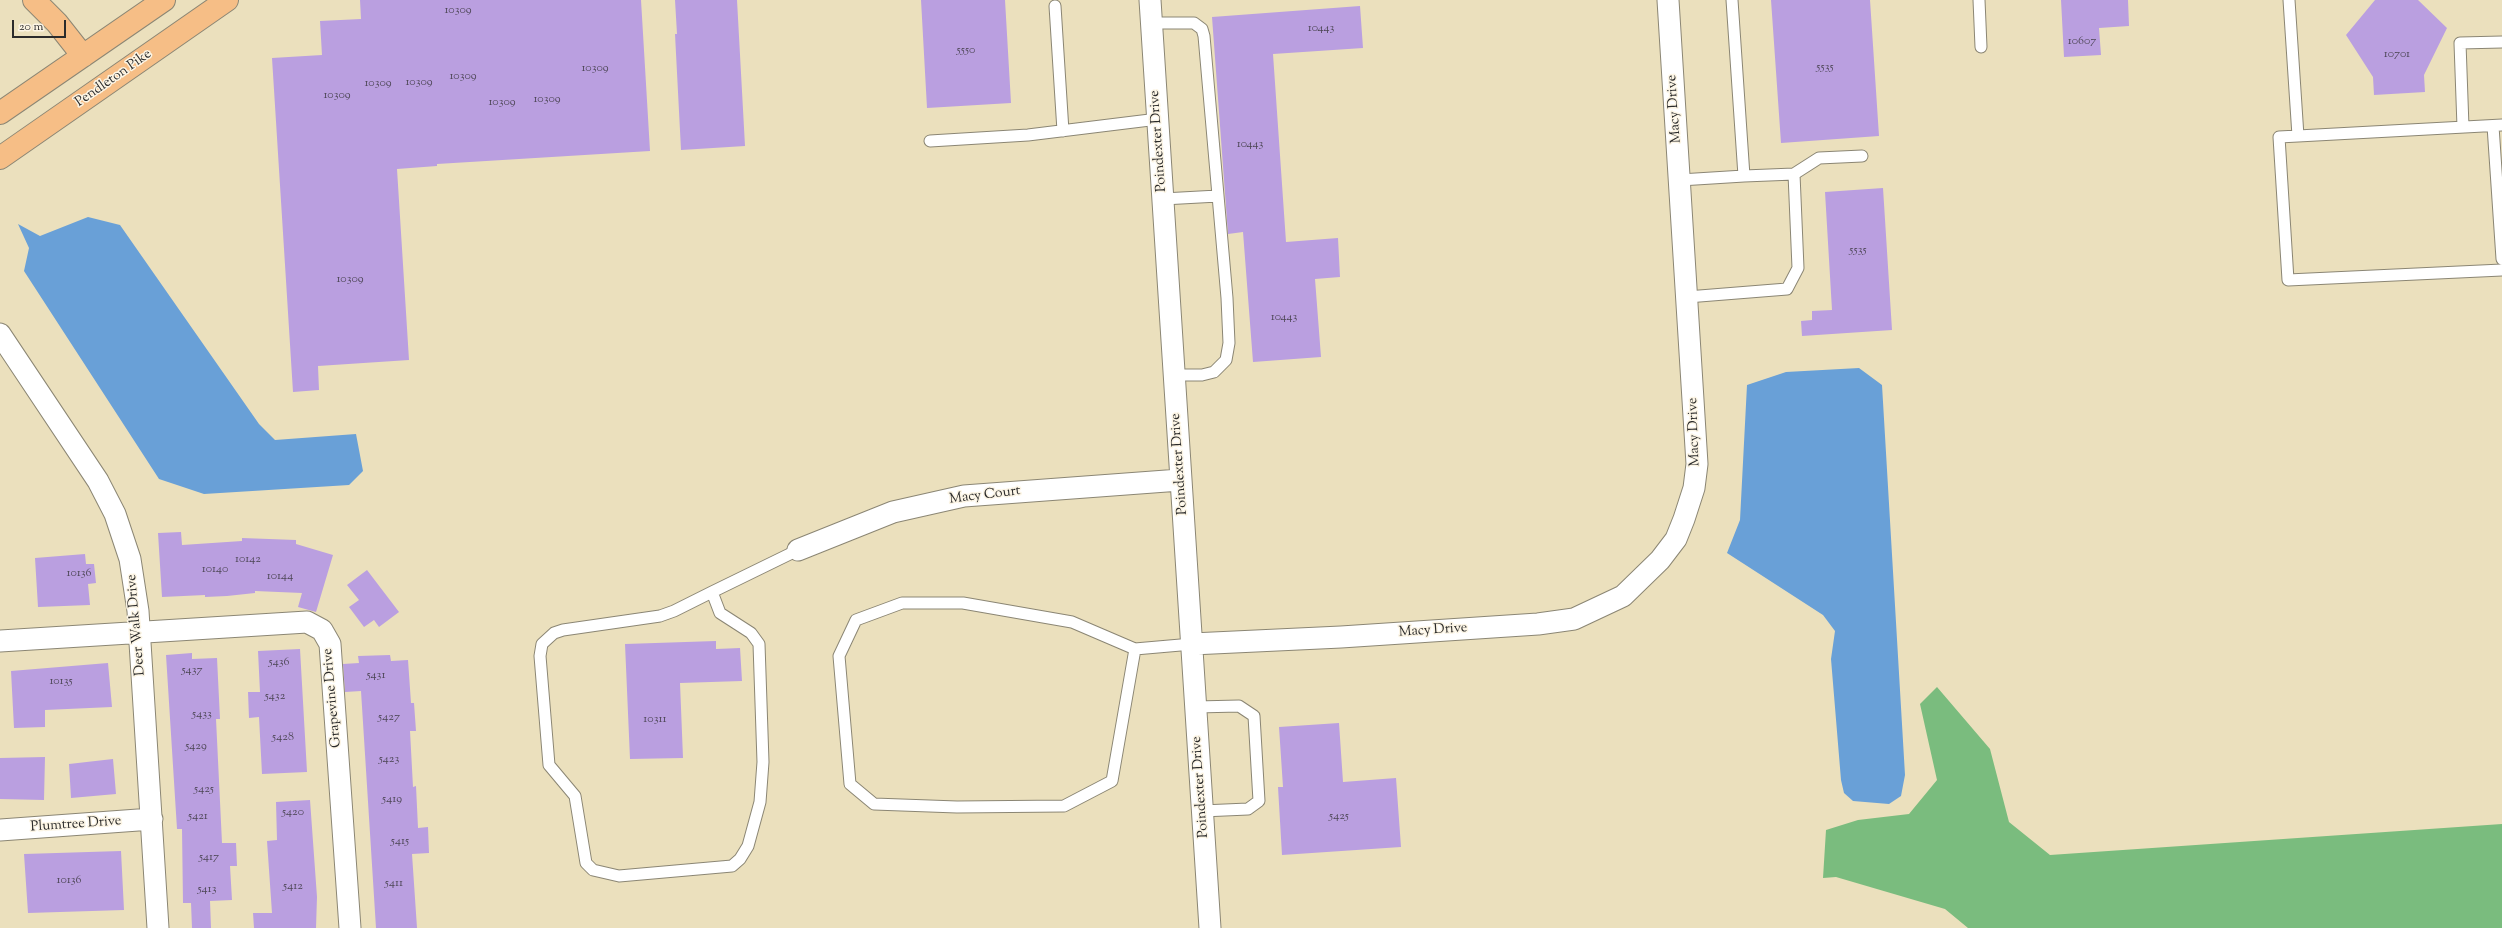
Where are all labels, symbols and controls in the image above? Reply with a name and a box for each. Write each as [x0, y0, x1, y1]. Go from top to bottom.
house number: 10309 [444, 4, 472, 18]
scale bar [14, 12, 68, 38]
text: 20 m [19, 18, 43, 36]
house number: 10443 [1308, 22, 1334, 36]
house number: 10607 [2068, 35, 2096, 49]
house number: 5550 [957, 44, 975, 58]
street label: Pendleton Pike [73, 46, 155, 112]
house number: 10701 [2384, 48, 2410, 62]
house number: 5535 [1816, 61, 1834, 75]
house number: 10309 [581, 62, 609, 76]
house number: 10309 [449, 70, 477, 84]
street label: Macy Drive [1664, 74, 1686, 144]
house number: 10309 [405, 76, 433, 90]
house number: 10309 [364, 77, 392, 91]
house number: 10309 [323, 89, 351, 103]
street label: Poindexter Drive [1147, 90, 1171, 192]
house number: 10309 [533, 93, 561, 107]
house number: 10309 [488, 96, 516, 110]
house number: 10443 [1237, 138, 1263, 152]
house number: 5535 [1849, 244, 1867, 258]
house number: 10309 [336, 273, 364, 287]
house number: 10443 [1271, 311, 1297, 325]
street label: Macy Drive [1685, 397, 1705, 467]
street label: Poindexter Drive [1168, 413, 1192, 515]
street label: Macy Court [948, 483, 1022, 509]
house number: 10142 [235, 553, 261, 567]
house number: 10140 [202, 563, 228, 577]
house number: 10136 [67, 567, 91, 581]
house number: 10144 [267, 570, 293, 584]
street label: Deer Walk Drive [124, 574, 150, 676]
street label: Macy Drive [1398, 620, 1468, 642]
street label: Grapevine Drive [320, 648, 346, 748]
house number: 5436 [269, 656, 289, 670]
house number: 5437 [181, 664, 203, 678]
house number: 5431 [366, 669, 386, 683]
house number: 10135 [49, 675, 73, 689]
house number: 5432 [265, 690, 285, 704]
house number: 5433 [192, 708, 212, 722]
house number: 5427 [378, 711, 400, 725]
house number: 10311 [643, 713, 667, 727]
house number: 5428 [272, 731, 294, 745]
street label: Poindexter Drive [1189, 736, 1213, 838]
house number: 5429 [185, 740, 207, 754]
house number: 5423 [379, 753, 399, 767]
house number: 5425 [194, 783, 214, 797]
house number: 5419 [382, 793, 402, 807]
house number: 5420 [282, 806, 304, 820]
house number: 5421 [188, 810, 208, 824]
house number: 5425 [1329, 810, 1349, 824]
street label: Plumtree Drive [30, 813, 122, 837]
house number: 5415 [391, 835, 409, 849]
house number: 5417 [199, 851, 219, 865]
house number: 10136 [57, 874, 81, 888]
house number: 5411 [385, 877, 403, 891]
house number: 5412 [283, 880, 303, 894]
house number: 5413 [197, 883, 217, 897]

